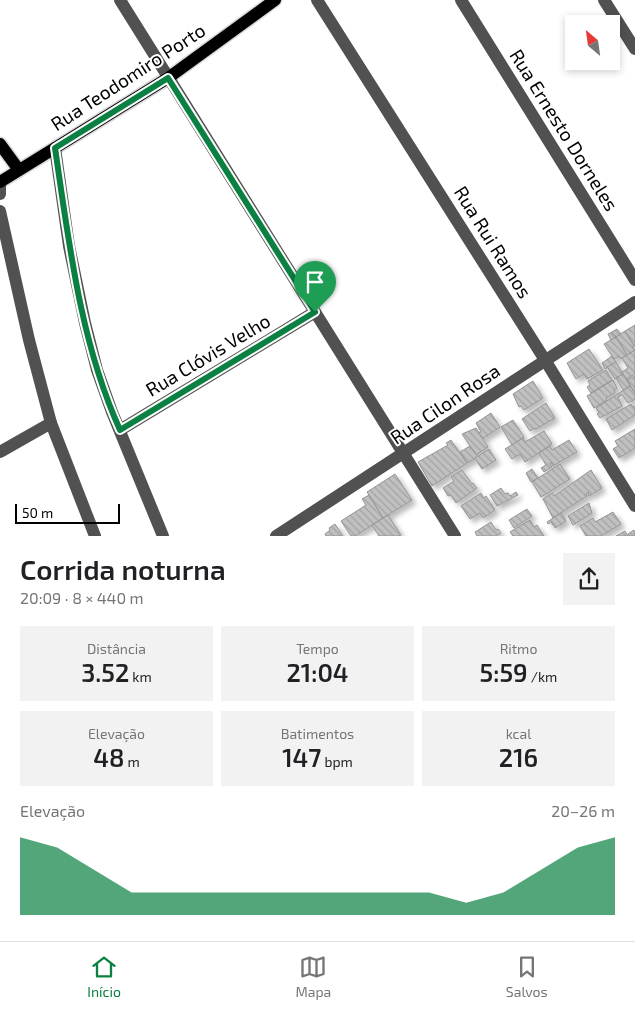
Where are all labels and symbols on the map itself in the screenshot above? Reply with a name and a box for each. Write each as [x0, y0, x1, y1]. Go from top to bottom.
north arrow [565, 15, 620, 70]
street label: Rua Teodomiro Porto [46, 18, 209, 135]
street label: Rua Ernesto Dorneles [505, 45, 624, 215]
street label: Rua Rui Ramos [450, 181, 537, 302]
pin [294, 261, 336, 312]
street label: Rua Clóvis Velho [141, 308, 274, 401]
street label: Rua Cilon Rosa [386, 359, 504, 449]
scale bar [15, 501, 120, 524]

